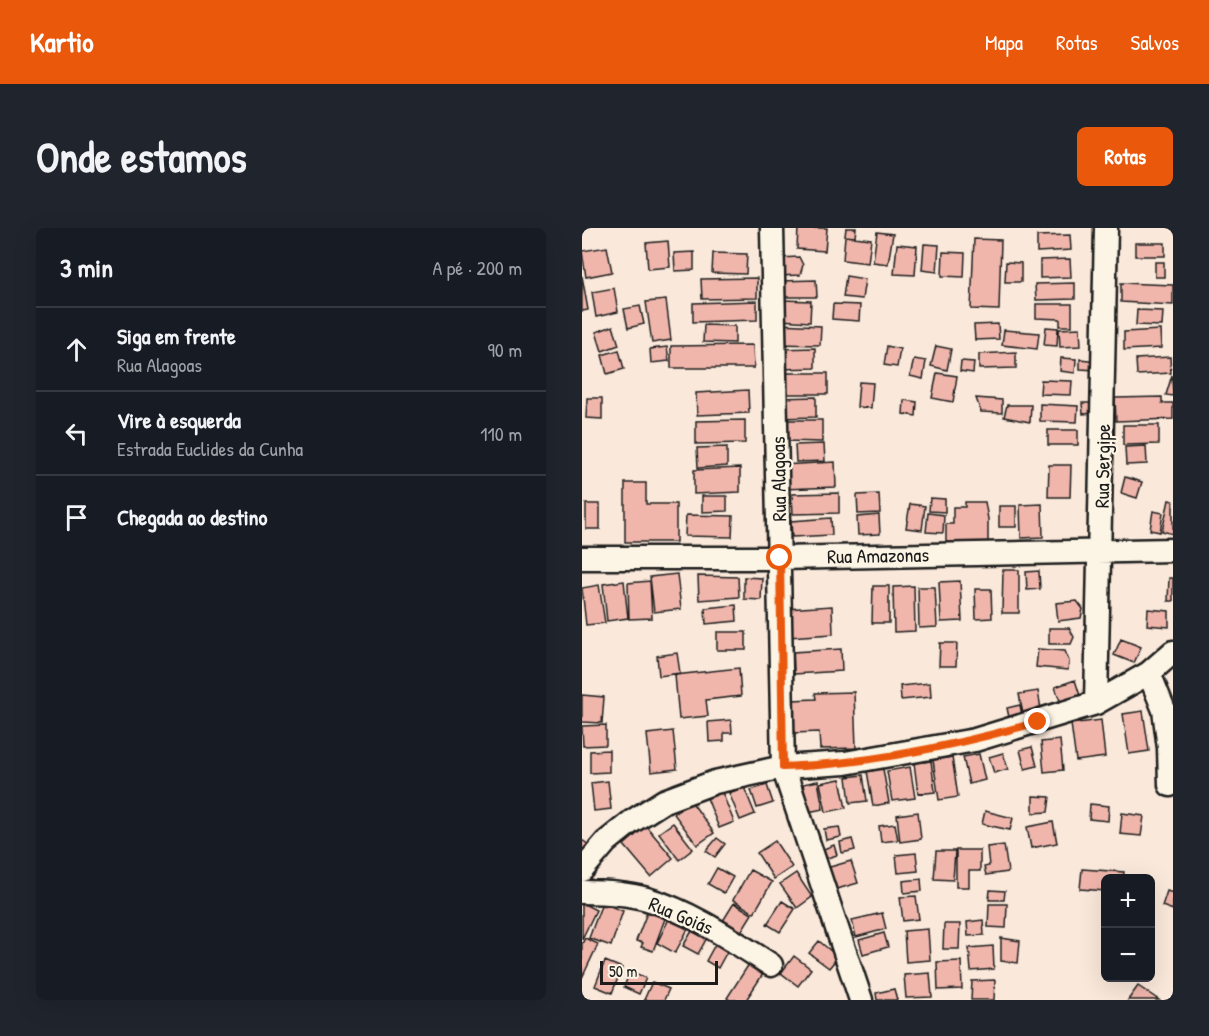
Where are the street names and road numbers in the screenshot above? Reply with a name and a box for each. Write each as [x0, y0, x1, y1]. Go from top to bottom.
street label: Rua Sergipe [1088, 424, 1116, 508]
street label: Rua Alagoas [764, 436, 792, 522]
street label: Rua Amazonas [827, 541, 929, 569]
street label: Rua Goiás [645, 889, 717, 941]

